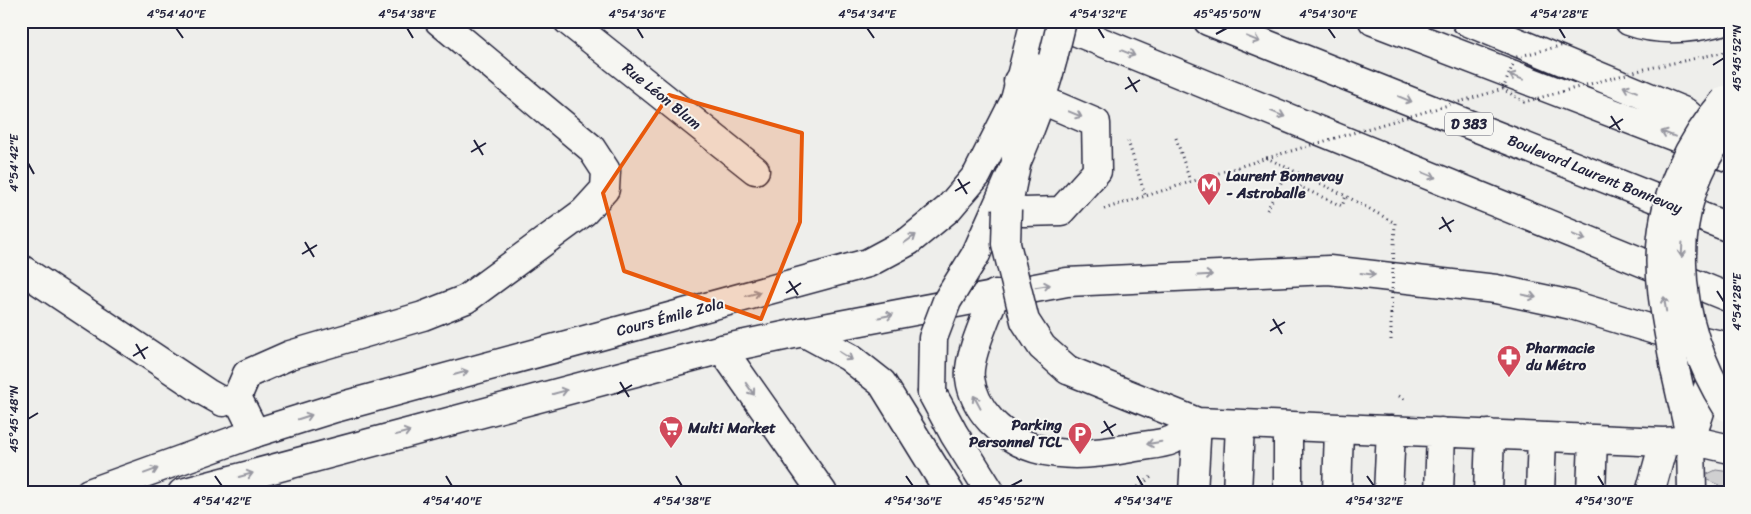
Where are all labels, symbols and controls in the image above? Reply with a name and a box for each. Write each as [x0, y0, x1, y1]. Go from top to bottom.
text: 4°54'40"E [147, 3, 207, 25]
text: 4°54'38"E [378, 3, 437, 25]
text: 4°54'36"E [609, 3, 667, 25]
text: 4°54'34"E [838, 3, 897, 25]
text: 4°54'32"E [1069, 3, 1128, 25]
text: 45°45'50"N [1193, 3, 1261, 25]
text: 4°54'30"E [1299, 3, 1358, 25]
text: 4°54'28"E [1530, 3, 1589, 25]
text: 45°45'52"N [1726, 24, 1748, 91]
one-way arrow [1245, 35, 1261, 44]
one-way arrow [1120, 49, 1135, 58]
street label: Rue Léon Blum [616, 56, 708, 136]
one-way arrow [1509, 72, 1524, 81]
one-way arrow [1623, 84, 1638, 93]
one-way arrow [1396, 95, 1412, 104]
one-way arrow [1067, 110, 1082, 120]
one-way arrow [1270, 110, 1285, 119]
road number: D 383 [1445, 112, 1493, 136]
street label: Boulevard Laurent Bonnevay [1503, 127, 1687, 221]
one-way arrow [1661, 129, 1676, 138]
text: 4°54'42"E [3, 133, 25, 192]
place label: Laurent Bonnevay - Astroballe [1226, 163, 1344, 206]
one-way arrow [1421, 171, 1436, 181]
metro station icon: Laurent Bonnevay - Astroballe [1196, 172, 1222, 206]
one-way arrow [1571, 232, 1586, 242]
one-way arrow [903, 234, 917, 244]
one-way arrow [1678, 242, 1687, 258]
one-way arrow [1359, 269, 1375, 279]
one-way arrow [1197, 271, 1213, 280]
text: 4°54'28"E [1726, 272, 1748, 331]
one-way arrow [1035, 280, 1051, 290]
one-way arrow [745, 289, 761, 298]
street label: Cours Émile Zola [613, 290, 727, 344]
one-way arrow [1520, 292, 1536, 301]
one-way arrow [1660, 296, 1670, 312]
one-way arrow [877, 310, 893, 320]
place label: Pharmacie du Métro [1526, 335, 1595, 378]
pharmacy icon: Pharmacie du Métro [1496, 344, 1522, 378]
one-way arrow [838, 351, 852, 361]
one-way arrow [453, 368, 469, 378]
one-way arrow [745, 382, 755, 396]
text: 45°45'48"N [3, 385, 25, 453]
one-way arrow [551, 387, 567, 396]
one-way arrow [972, 395, 981, 410]
one-way arrow [297, 412, 313, 422]
place label: Parking Personnel TCL [969, 412, 1063, 455]
supermarket icon: Multi Market [658, 415, 684, 449]
place label: Multi Market [687, 415, 776, 441]
parking icon: Parking Personnel TCL [1067, 421, 1093, 455]
one-way arrow [394, 428, 410, 437]
one-way arrow [1147, 439, 1163, 449]
one-way arrow [143, 465, 159, 475]
one-way arrow [237, 470, 253, 480]
text: 4°54'42"E [193, 490, 252, 512]
text: 4°54'40"E [423, 490, 483, 512]
text: 4°54'38"E [653, 490, 712, 512]
text: 4°54'36"E [885, 490, 943, 512]
text: 45°45'52"N [978, 490, 1045, 512]
text: 4°54'34"E [1114, 490, 1173, 512]
text: 4°54'32"E [1345, 490, 1404, 512]
text: 4°54'30"E [1575, 490, 1634, 512]

